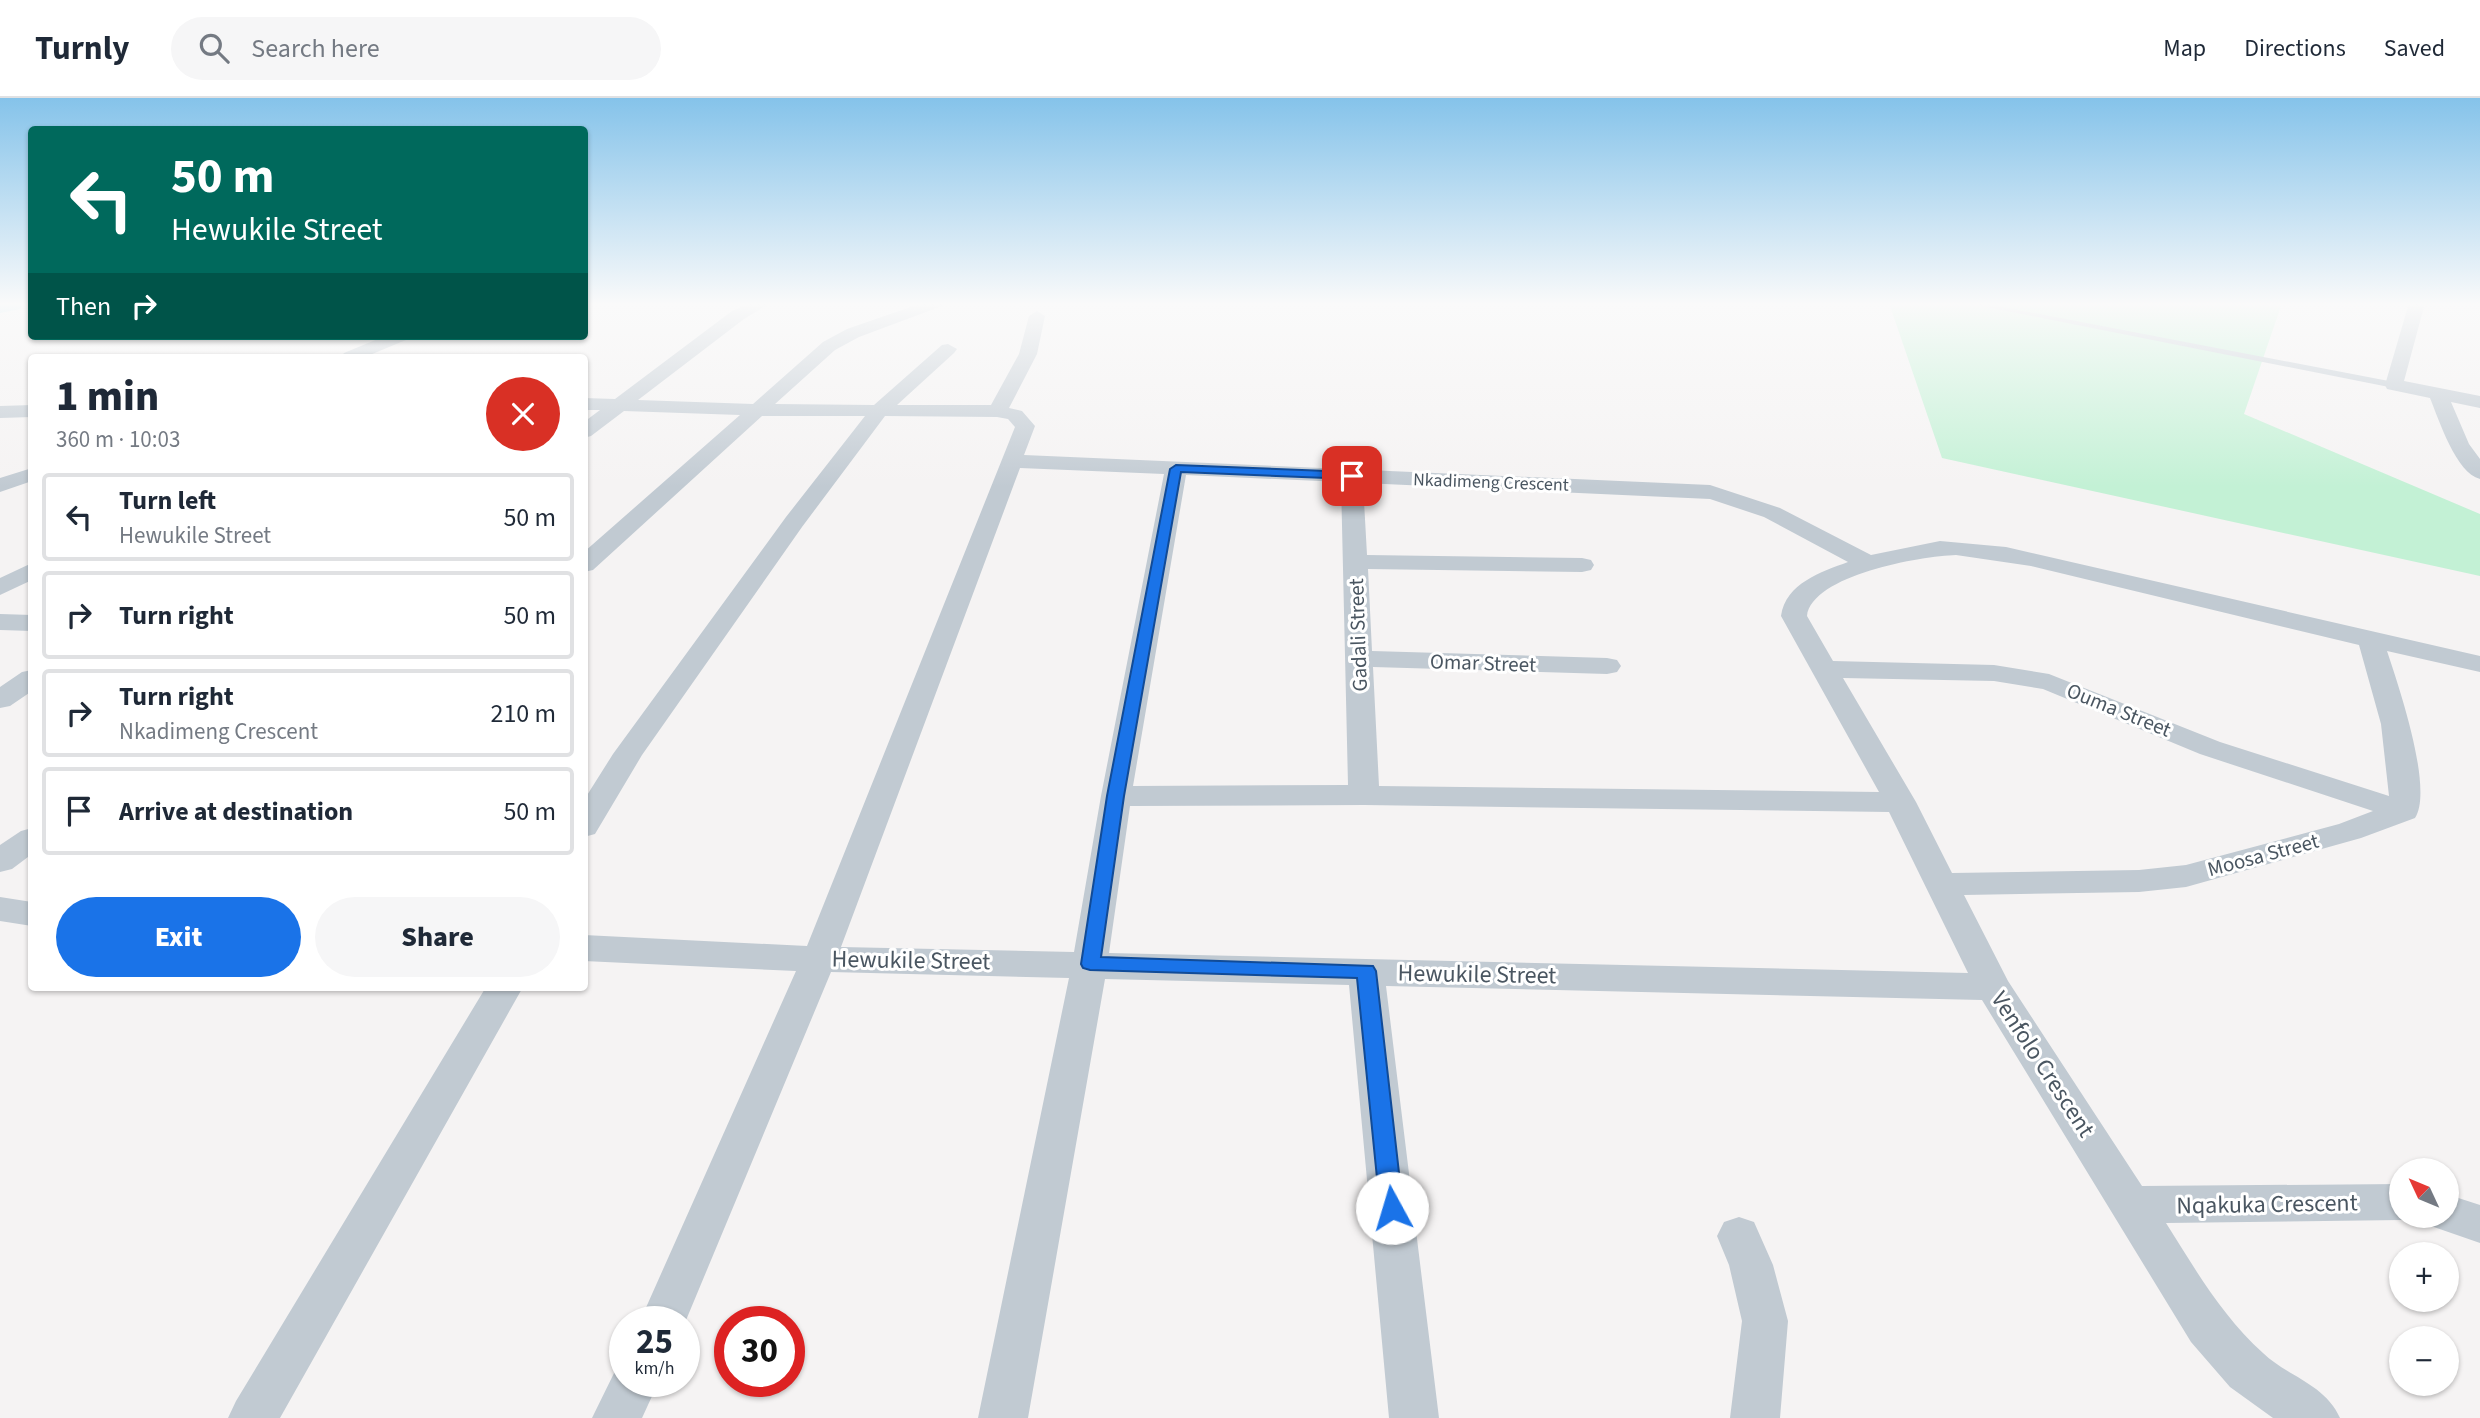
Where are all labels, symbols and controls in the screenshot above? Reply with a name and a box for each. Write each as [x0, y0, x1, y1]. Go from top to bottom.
search box [171, 17, 661, 80]
text: Turnly [35, 25, 129, 72]
icon: search [195, 29, 233, 67]
text: Search here [251, 30, 380, 67]
text: Map [2163, 31, 2206, 66]
text: Directions [2244, 31, 2346, 66]
text: Saved [2384, 31, 2445, 66]
text: 50 m [171, 142, 275, 212]
icon: left [56, 154, 147, 245]
text: Hewukile Street [171, 207, 383, 253]
icon: right [125, 287, 163, 325]
text: Then [56, 288, 111, 325]
text: 1 min [56, 367, 159, 427]
button: close [486, 377, 560, 451]
text: 360 m · 10:03 [56, 423, 180, 456]
pin [1322, 446, 1382, 506]
icon: arrive [1333, 457, 1371, 495]
street label: Nkadimeng Crescent [1413, 467, 1569, 498]
text: Turn left [119, 482, 216, 519]
icon: left [60, 498, 98, 536]
text: 50 m [503, 499, 556, 536]
text: Hewukile Street [119, 519, 271, 552]
street label: Gadali Street [1341, 578, 1375, 692]
icon: right [60, 596, 98, 634]
text: Turn right [119, 597, 234, 634]
text: 50 m [503, 597, 556, 634]
street label: Omar Street [1429, 646, 1537, 680]
street label: Ouma Street [2062, 675, 2176, 745]
text: Turn right [119, 678, 234, 715]
icon: right [60, 694, 98, 732]
text: 210 m [490, 695, 556, 732]
text: Nkadimeng Crescent [119, 715, 318, 748]
icon: arrive [60, 792, 98, 830]
text: Arrive at destination [119, 793, 353, 830]
text: 50 m [503, 793, 556, 830]
street label: Moosa Street [2204, 826, 2322, 884]
button: Exit [56, 897, 301, 977]
button: Share [315, 897, 560, 977]
street label: Hewukile Street [831, 942, 991, 979]
street label: Hewukile Street [1397, 956, 1557, 993]
street label: Venfolo Crescent [1982, 984, 2103, 1144]
north arrow [2389, 1158, 2459, 1228]
map controls [2389, 1158, 2459, 1396]
position arrow [1355, 1171, 1429, 1245]
street label: Nqakuka Crescent [2176, 1185, 2358, 1224]
button: + [2389, 1242, 2459, 1312]
speed limit sign: 30 [714, 1306, 805, 1397]
text: 25 [636, 1317, 673, 1367]
button: − [2389, 1326, 2459, 1396]
text: km/h [635, 1356, 674, 1381]

